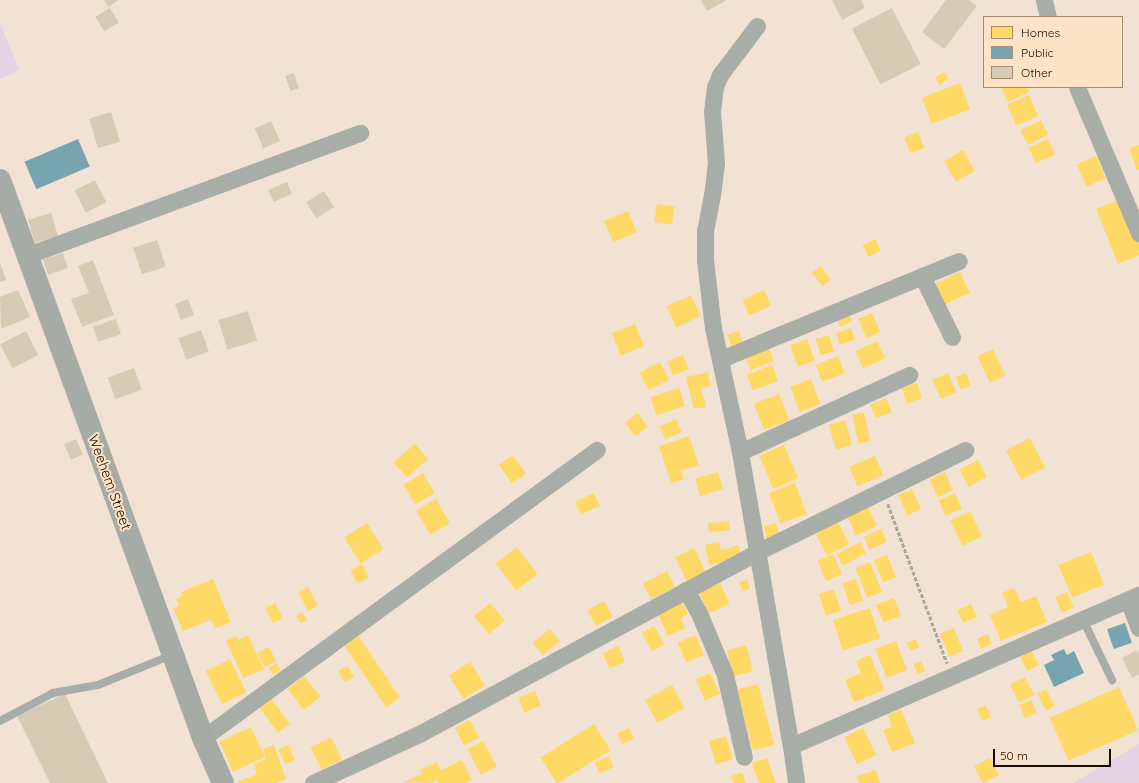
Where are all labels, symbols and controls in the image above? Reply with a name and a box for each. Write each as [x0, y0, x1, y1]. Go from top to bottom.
legend [983, 16, 1123, 88]
text: Homes [1021, 25, 1060, 40]
text: Public [1021, 45, 1054, 60]
text: Other [1021, 65, 1052, 80]
street label: Weehem Street [85, 432, 135, 532]
scale bar [995, 741, 1113, 767]
text: 50 m [1000, 748, 1028, 763]

